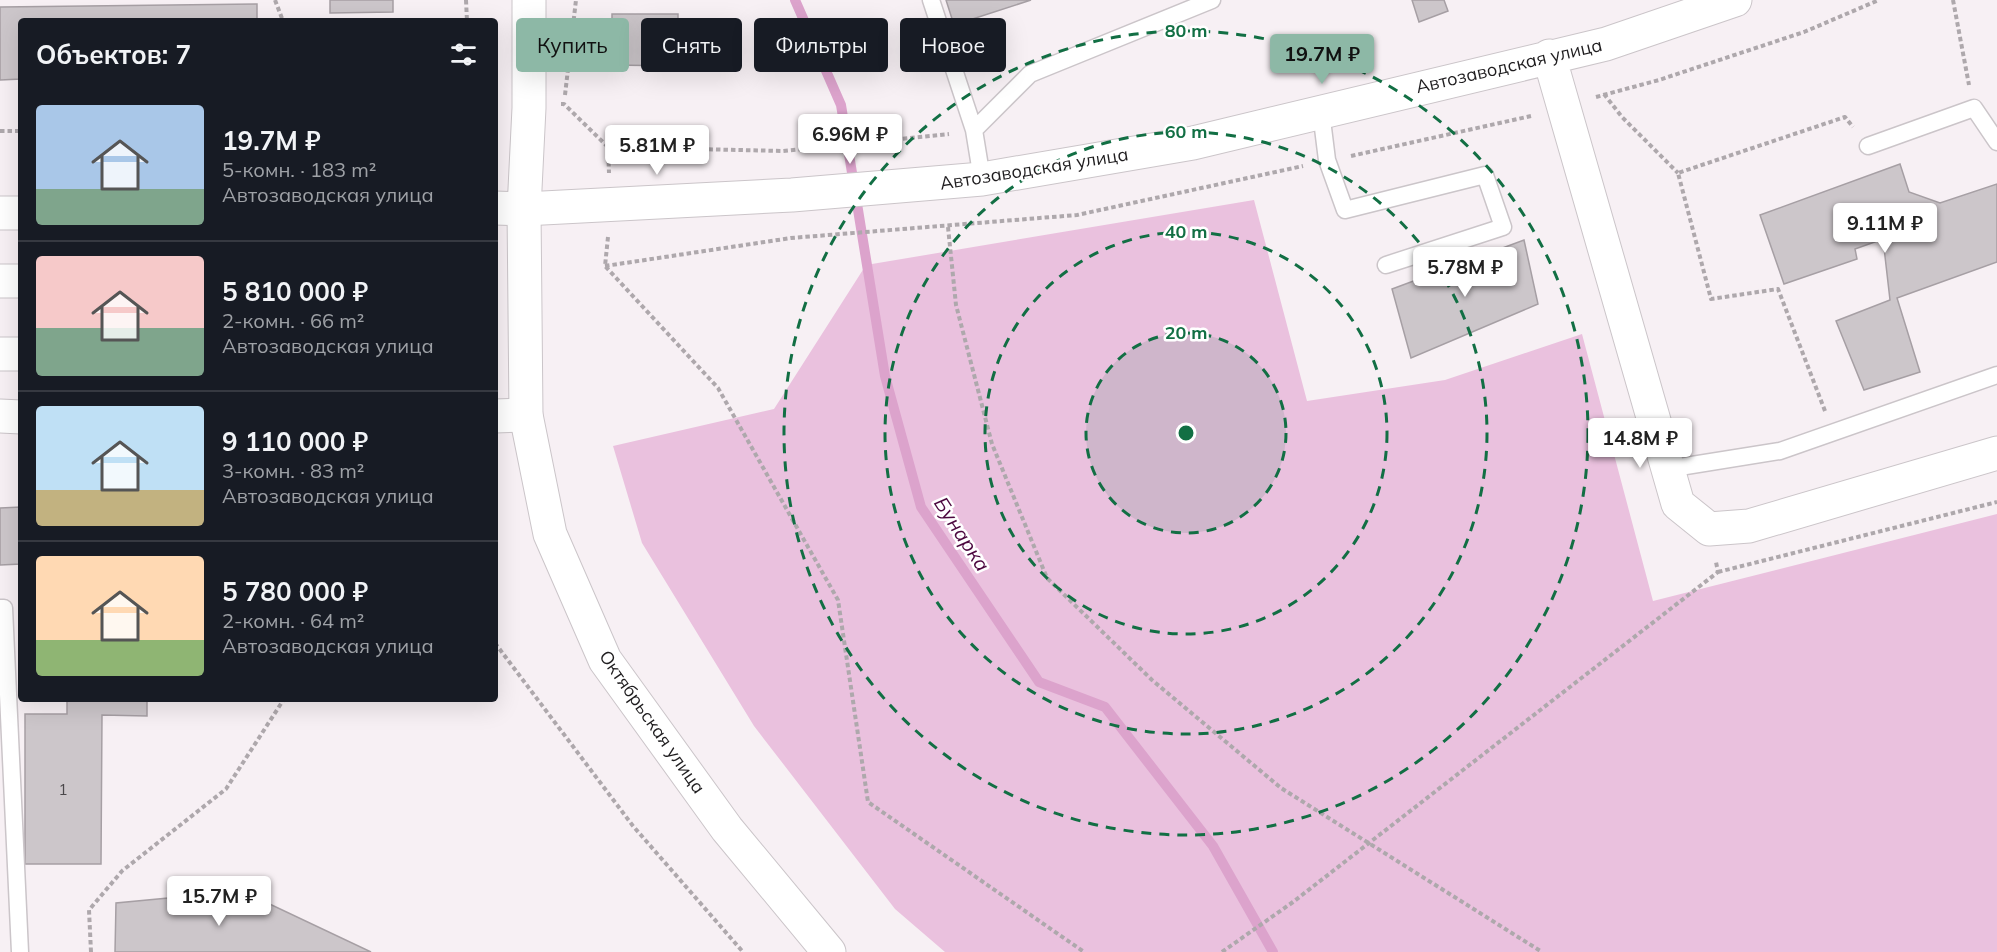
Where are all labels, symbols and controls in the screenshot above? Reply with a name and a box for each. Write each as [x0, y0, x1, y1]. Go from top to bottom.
chip: Купить [516, 18, 629, 72]
chip: Снять [641, 18, 742, 72]
chip: Фильтры [754, 18, 888, 72]
chip: Новое [900, 18, 1006, 72]
text: 80 m [1165, 19, 1207, 42]
street label: Автозаводская улица [1414, 33, 1604, 98]
pin: 19.7M ₽ [1267, 34, 1377, 85]
text: Объектов: 7 [36, 38, 191, 71]
icon: filters [447, 38, 480, 71]
text: 19.7M ₽ [1284, 41, 1360, 66]
pin: 6.96M ₽ [795, 114, 905, 165]
text: 60 m [1165, 120, 1207, 143]
text: 6.96M ₽ [812, 121, 888, 146]
text: 19.7M ₽ [222, 124, 321, 157]
pin: 5.81M ₽ [602, 125, 712, 176]
icon: home [84, 129, 156, 201]
text: 5.81M ₽ [619, 132, 695, 157]
street label: Автозаводская улица [938, 142, 1130, 195]
text: 5-комн. · 183 m² [222, 157, 376, 182]
text: Автозаводская улица [222, 182, 434, 207]
pin: 9.11M ₽ [1830, 203, 1940, 254]
text: 9.11M ₽ [1847, 210, 1923, 235]
text: 40 m [1165, 220, 1207, 243]
pin: 5.78M ₽ [1410, 247, 1520, 298]
text: 5.78M ₽ [1427, 254, 1503, 279]
text: 5 810 000 ₽ [222, 275, 368, 308]
icon: home [84, 280, 156, 352]
text: 2-комн. · 66 m² [222, 308, 364, 333]
text: 20 m [1165, 321, 1207, 344]
text: Автозаводская улица [222, 333, 434, 358]
pin: 14.8M ₽ [1585, 418, 1695, 469]
centre of rings [1176, 423, 1196, 443]
text: 9 110 000 ₽ [222, 425, 368, 458]
text: 14.8M ₽ [1602, 425, 1678, 450]
icon: home [84, 430, 156, 502]
text: 3-комн. · 83 m² [222, 458, 364, 483]
text: Автозаводская улица [222, 483, 434, 508]
water label: Бунарка [929, 492, 996, 576]
text: 5 780 000 ₽ [222, 575, 368, 608]
icon: home [84, 580, 156, 652]
text: 2-комн. · 64 m² [222, 608, 364, 633]
text: Автозаводская улица [222, 633, 434, 658]
street label: Октябрьская улица [594, 646, 711, 798]
house number: 1 [58, 780, 68, 799]
pin: 15.7M ₽ [164, 876, 274, 927]
text: 15.7M ₽ [181, 883, 257, 908]

